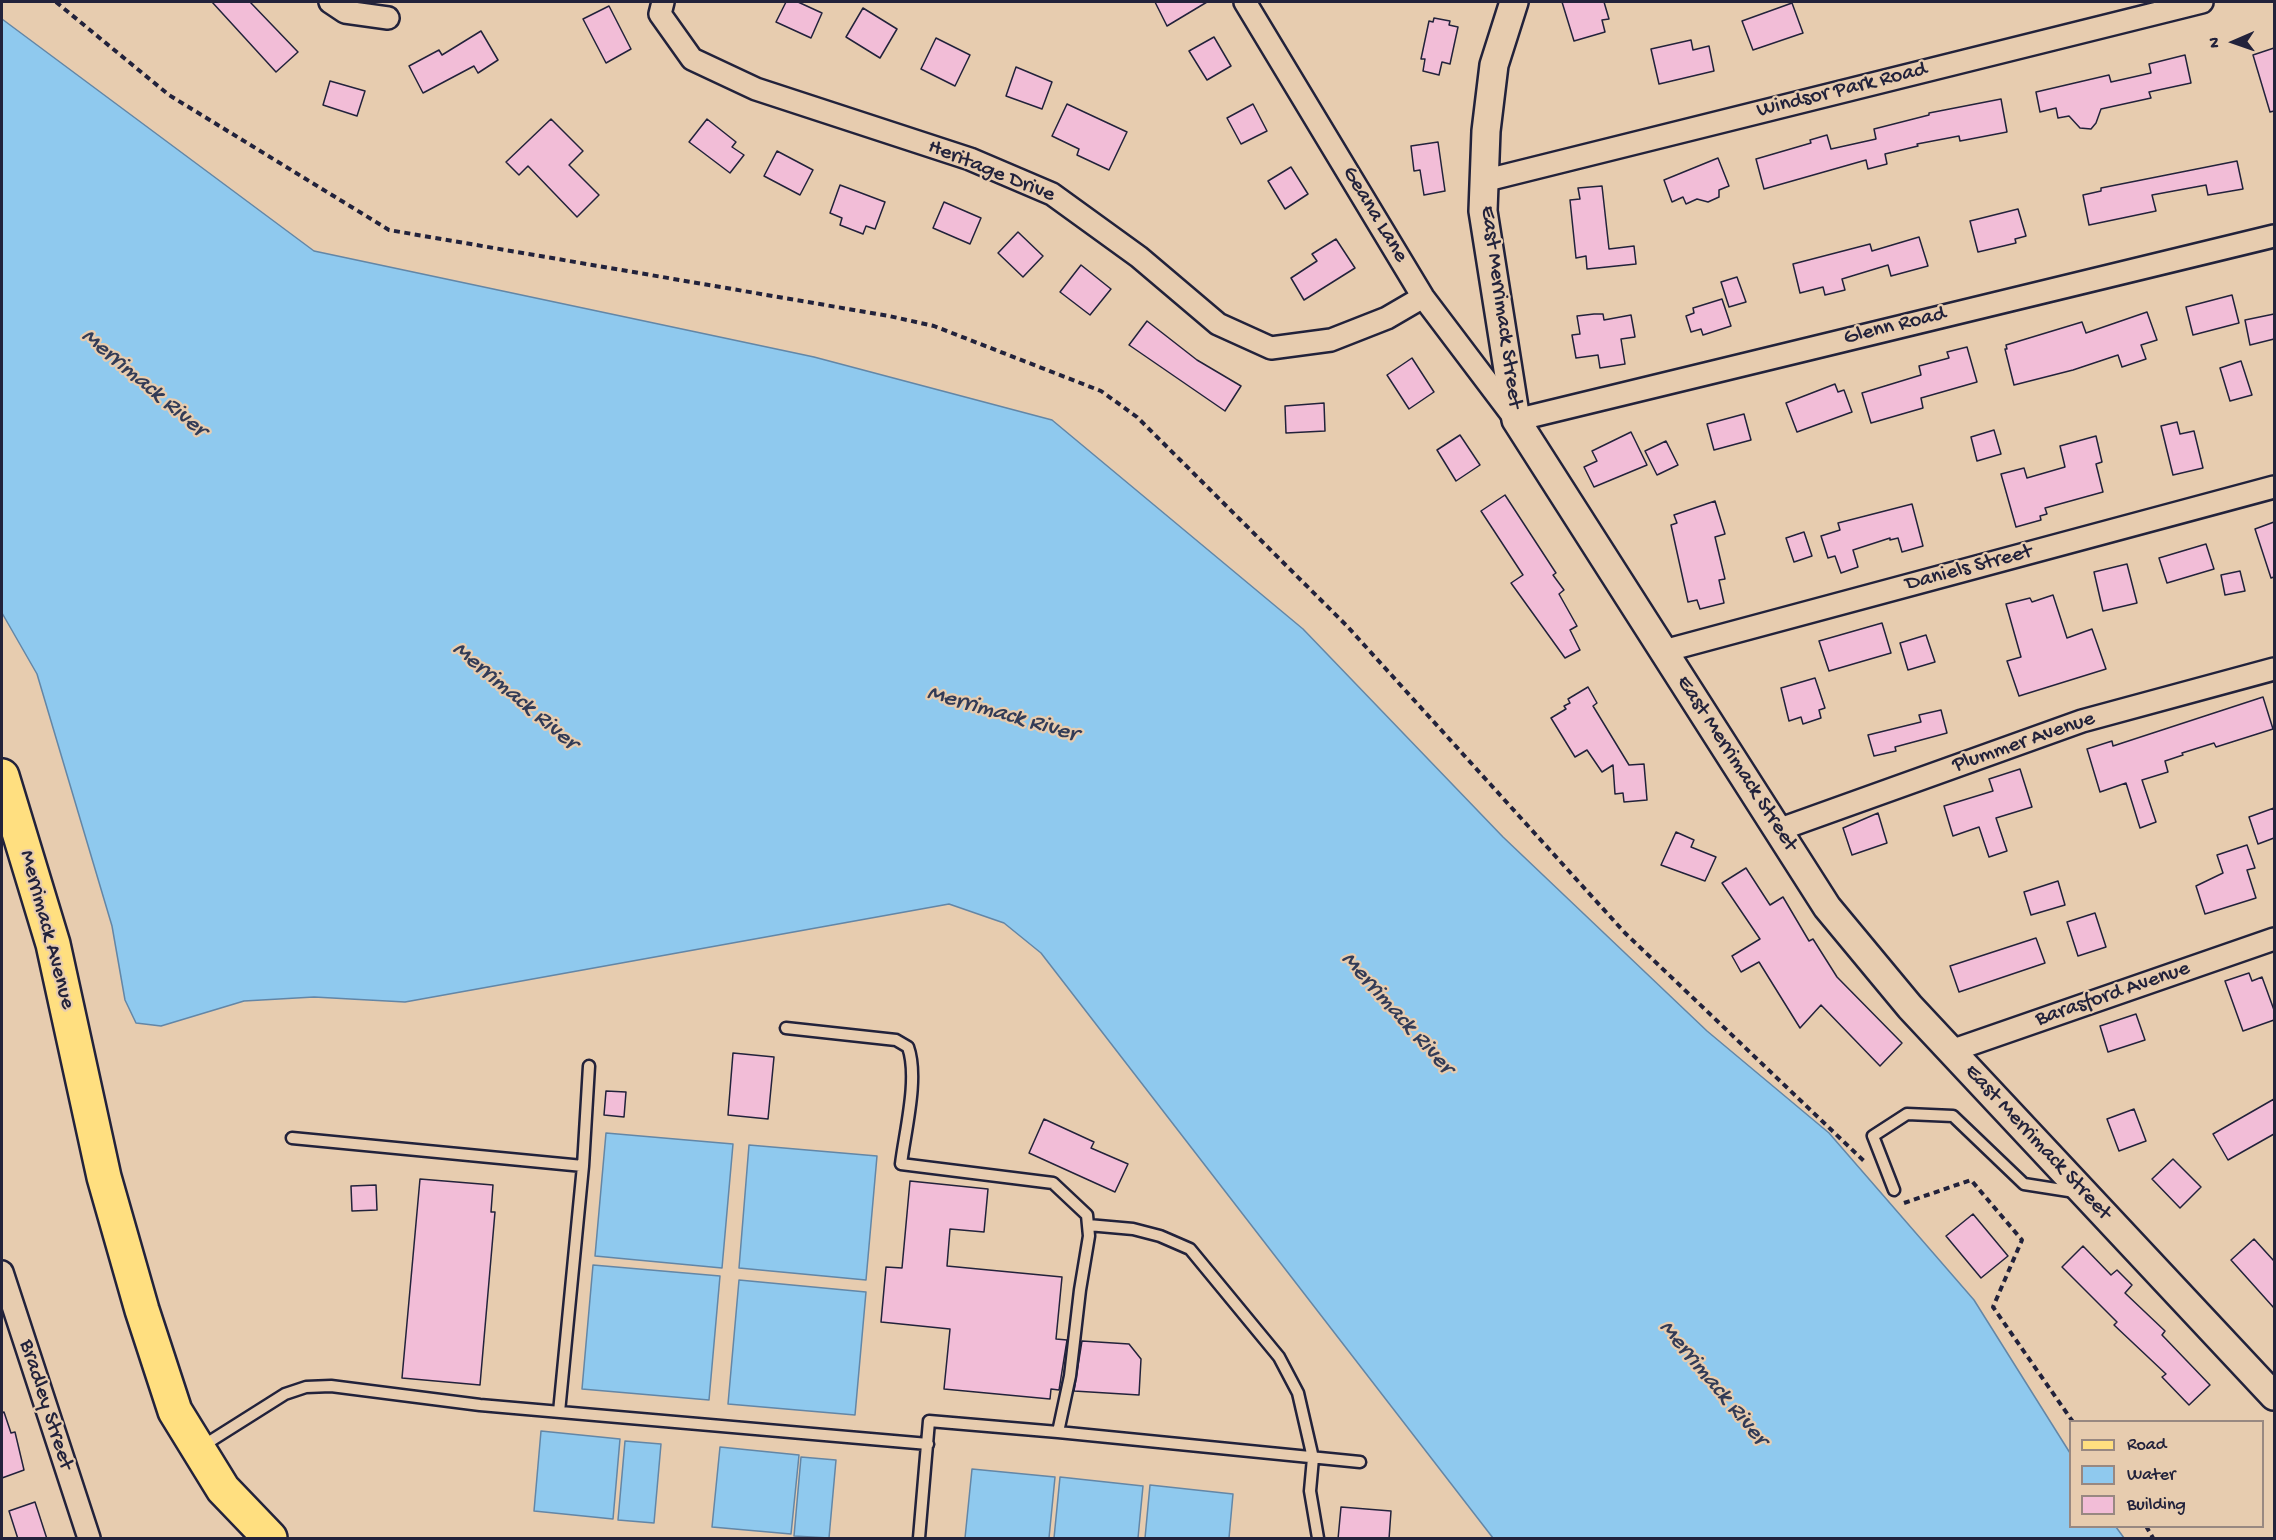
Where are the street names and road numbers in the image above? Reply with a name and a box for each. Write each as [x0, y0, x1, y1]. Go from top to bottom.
street label: Windsor Park Road [1754, 57, 1930, 125]
street label: Heritage Drive [924, 135, 1058, 209]
street label: Geana Lane [1335, 162, 1413, 268]
street label: East Merrimack Street [1473, 204, 1527, 410]
street label: Glenn Road [1841, 302, 1949, 352]
street label: Daniels Street [1903, 539, 2035, 599]
street label: East Merrimack Street [1669, 671, 1803, 857]
street label: Plummer Avenue [1949, 706, 2099, 780]
street label: Merrimack Avenue [12, 848, 80, 1012]
street label: Barasford Avenue [2032, 956, 2194, 1034]
street label: East Merrimack Street [1958, 1059, 2116, 1227]
street label: Bradley Street [12, 1337, 78, 1473]

